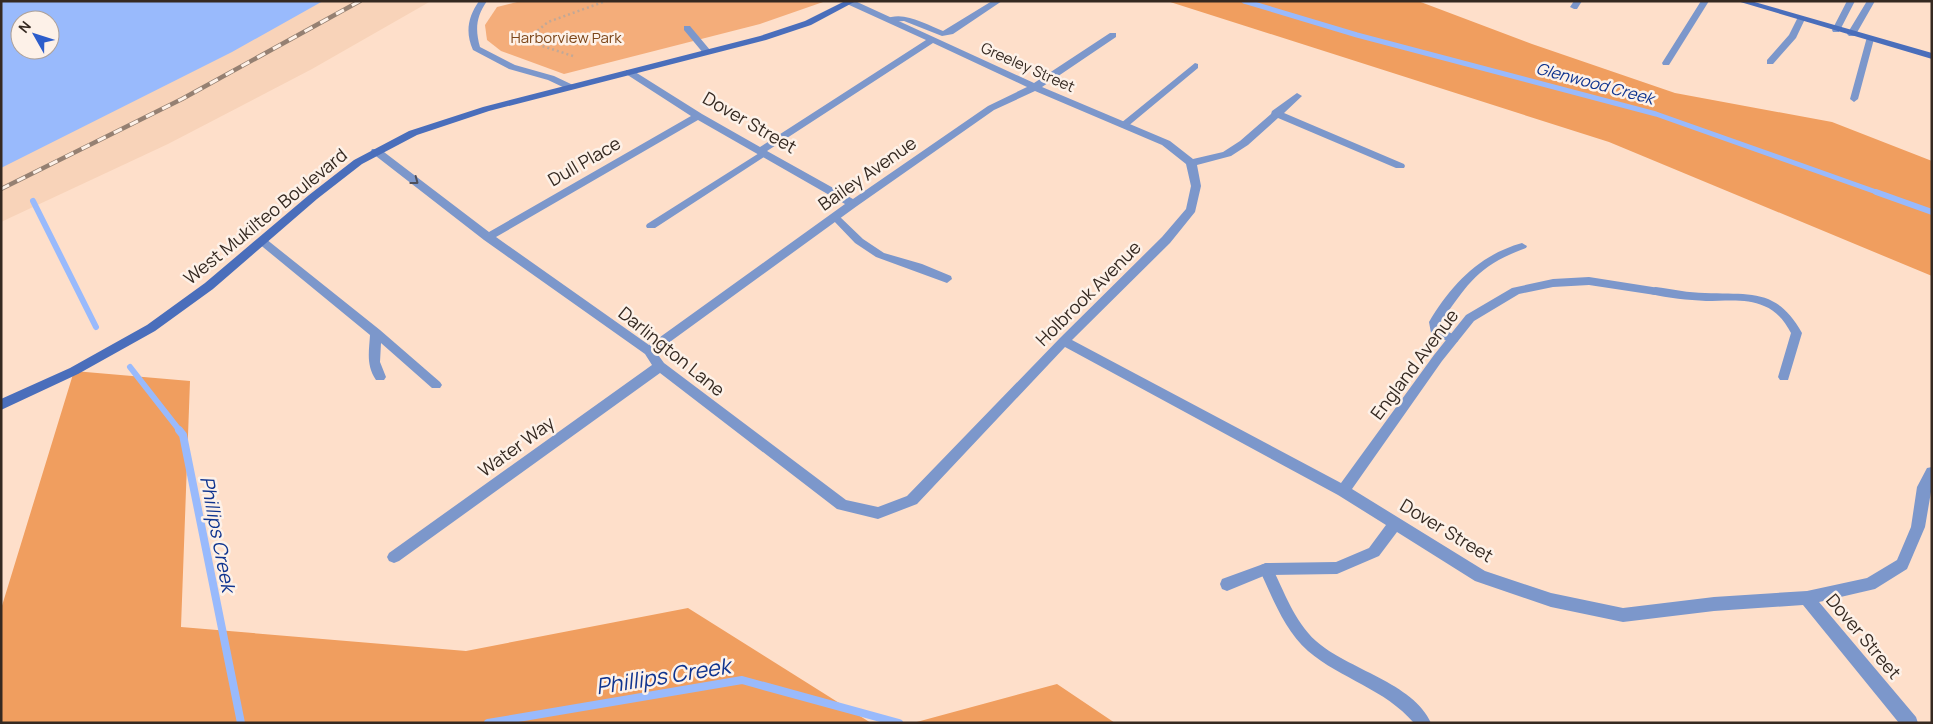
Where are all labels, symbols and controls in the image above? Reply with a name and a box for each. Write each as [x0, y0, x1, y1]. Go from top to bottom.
north arrow [10, 10, 60, 60]
text: N [14, 17, 35, 36]
park label: Harborview Park [510, 27, 622, 48]
street label: Greeley Street [978, 37, 1078, 97]
water label: Glenwood Creek [1534, 57, 1658, 110]
street label: Dover Street [699, 85, 801, 159]
street label: Bailey Avenue [813, 130, 921, 216]
street label: Dull Place [543, 131, 625, 191]
street label: West Mukilteo Boulevard [178, 143, 352, 289]
one-way arrow [409, 175, 418, 184]
street label: Holbrook Avenue [1030, 235, 1146, 351]
street label: Darlington Lane [614, 301, 730, 401]
street label: England Avenue [1365, 304, 1463, 424]
street label: Water Way [473, 410, 559, 482]
water label: Phillips Creek [194, 474, 242, 597]
street label: Dover Street [1396, 493, 1498, 567]
street label: Dover Street [1821, 588, 1907, 684]
water label: Phillips Creek [594, 650, 735, 701]

